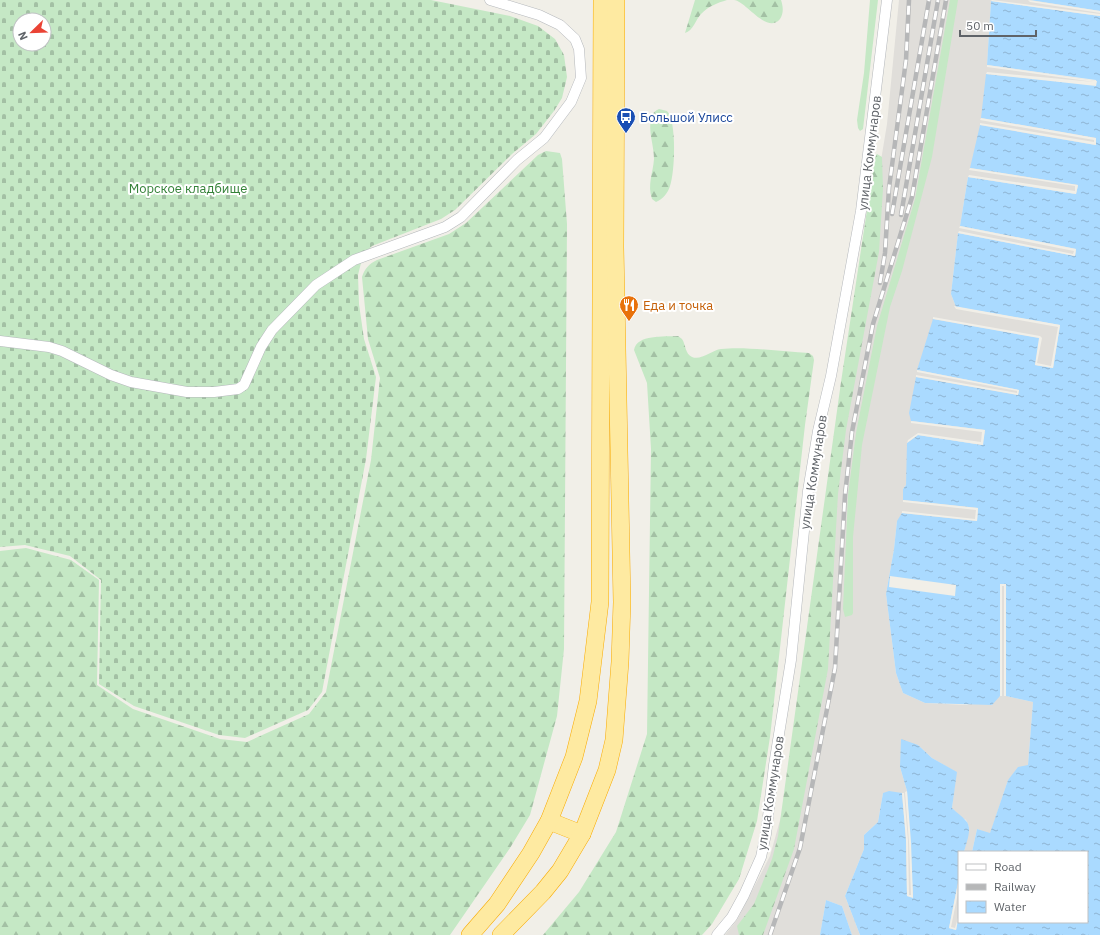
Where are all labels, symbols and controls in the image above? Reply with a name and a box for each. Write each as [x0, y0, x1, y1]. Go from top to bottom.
north arrow [12, 12, 52, 52]
scale bar [960, 12, 1036, 38]
text: 50 m [966, 18, 994, 33]
text: N [15, 29, 31, 42]
street label: улица Коммунаров [854, 95, 885, 212]
bus stop icon: Большой Улисс [615, 106, 637, 134]
place label: Большой Улисс [640, 109, 733, 126]
park label: Морское кладбище [129, 180, 247, 197]
restaurant icon: Еда и точка [618, 294, 640, 322]
place label: Еда и точка [643, 297, 713, 314]
street label: улица Коммунаров [796, 414, 831, 531]
street label: улица Коммунаров [753, 735, 788, 852]
legend [958, 851, 1088, 923]
text: Road [994, 859, 1022, 874]
text: Railway [994, 879, 1036, 894]
text: Water [994, 899, 1027, 914]

